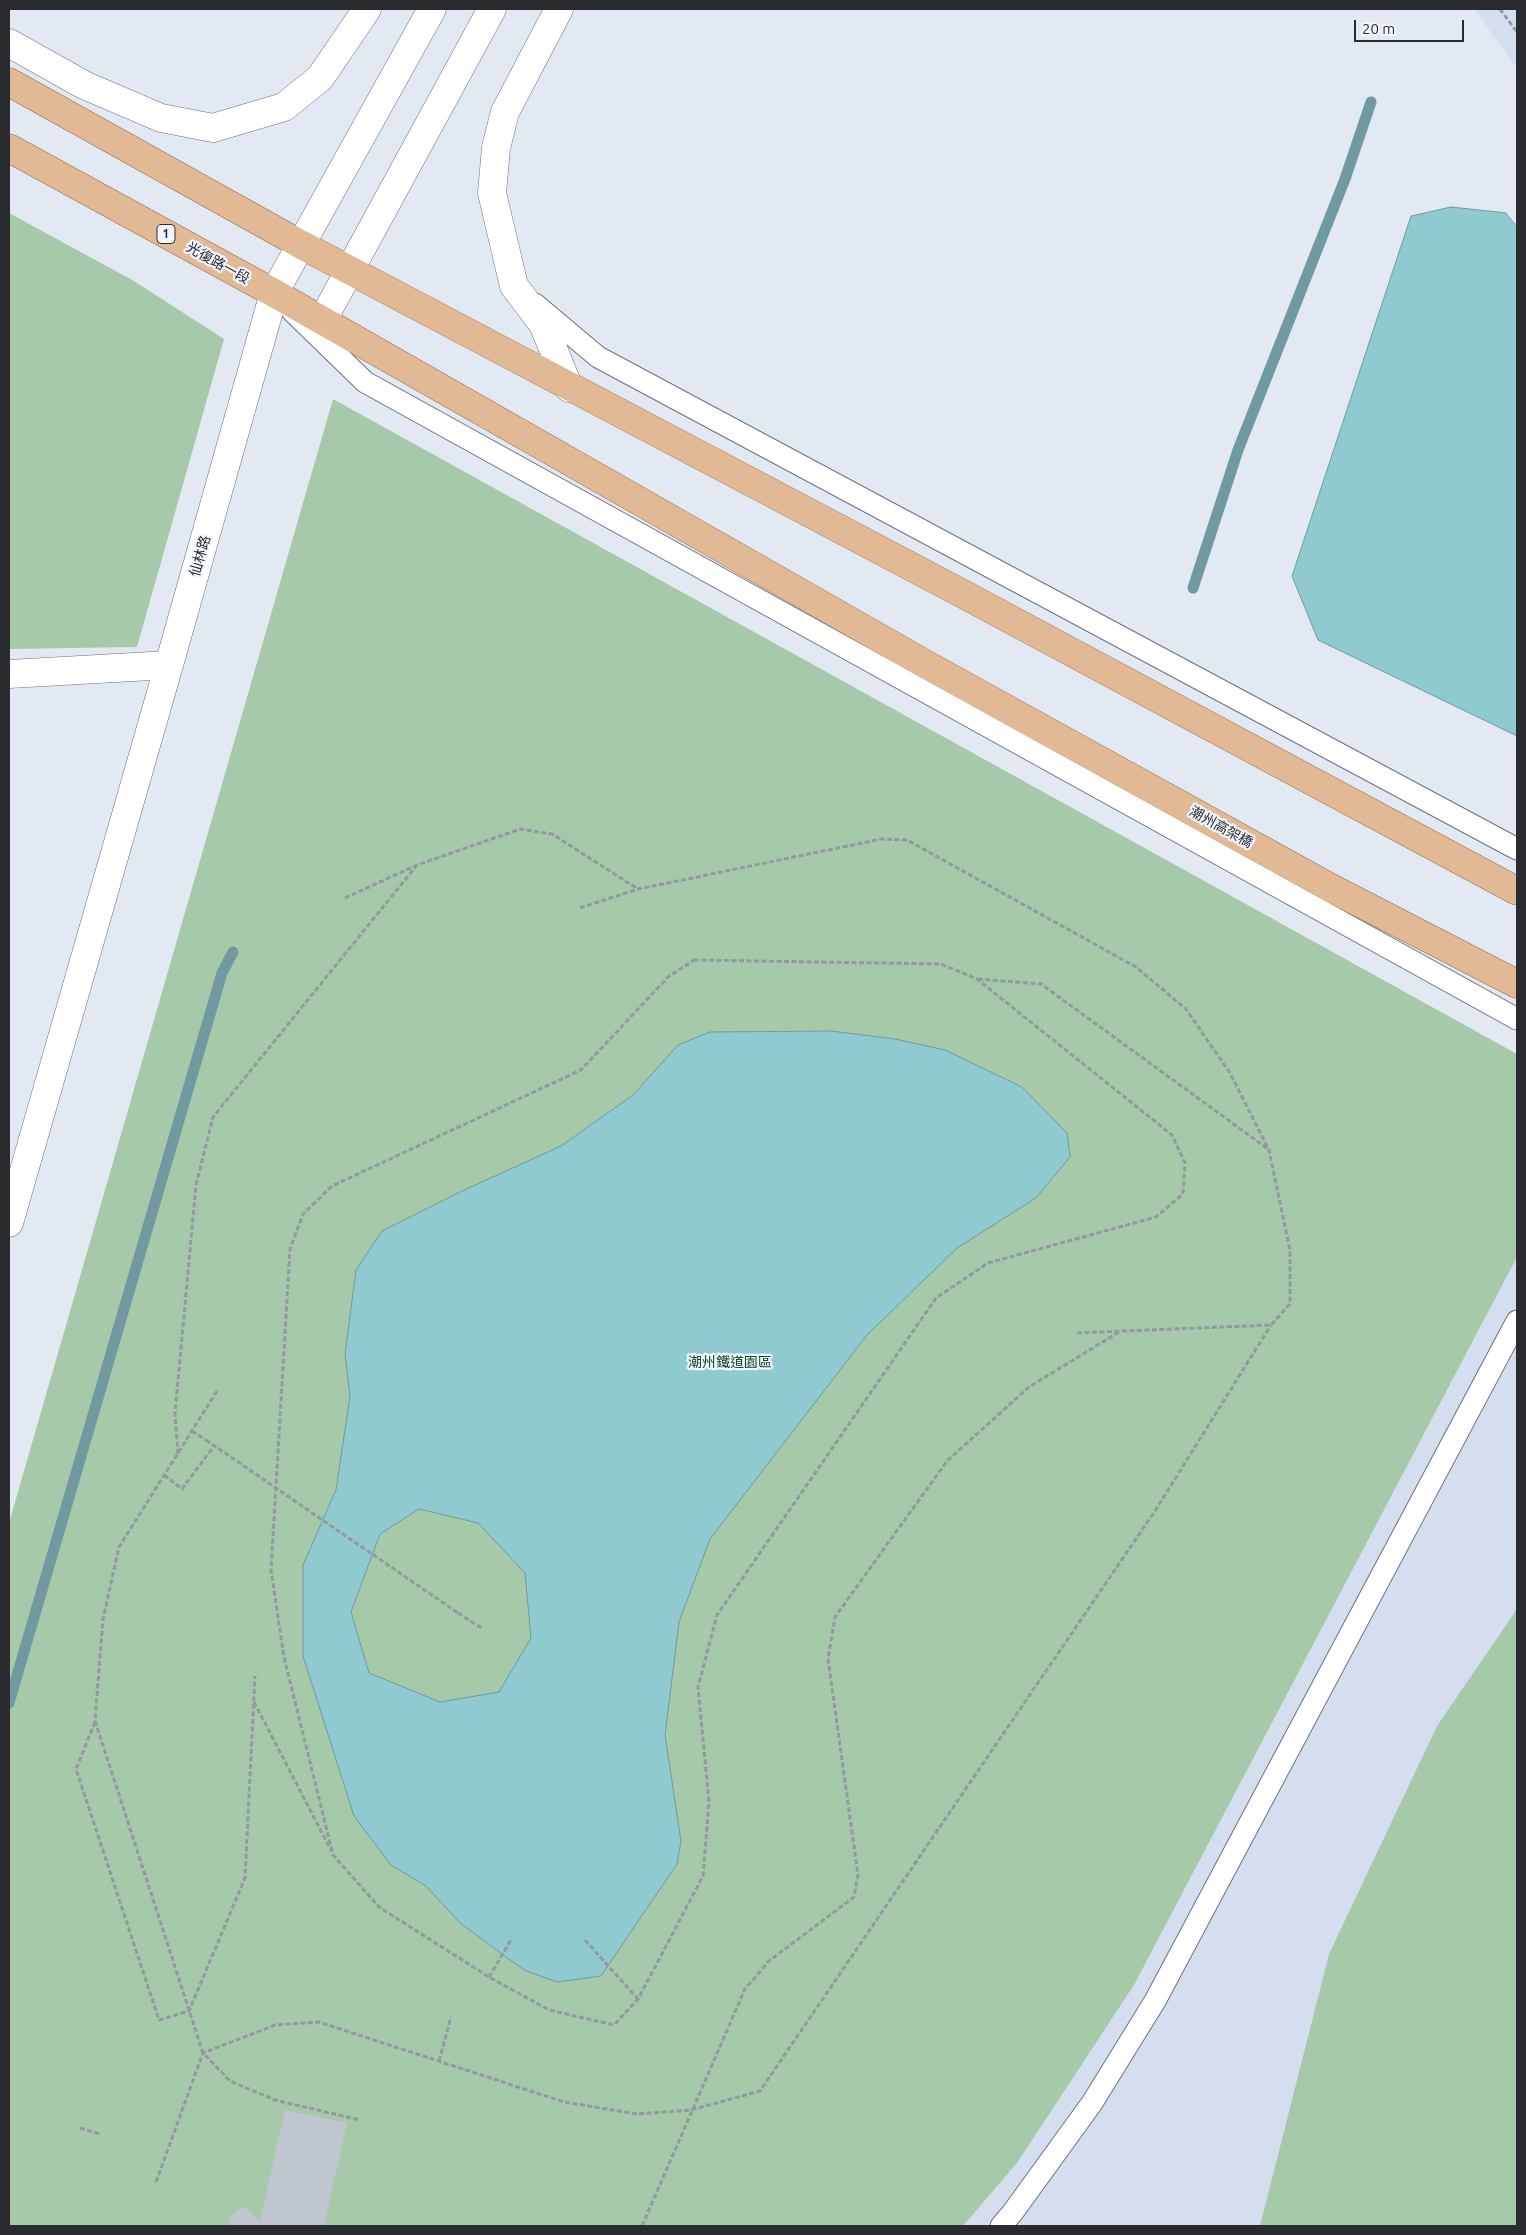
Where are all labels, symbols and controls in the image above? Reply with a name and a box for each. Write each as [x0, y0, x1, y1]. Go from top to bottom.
scale bar [1356, 10, 1466, 42]
text: 20 m [1362, 20, 1395, 37]
road number: 1 [157, 224, 175, 243]
street label: 光復路一段 [183, 239, 253, 287]
street label: 仙林路 [186, 533, 214, 579]
street label: 潮州高架橋 [1186, 803, 1256, 851]
park label: 潮州鐵道園區 [688, 1354, 772, 1370]

